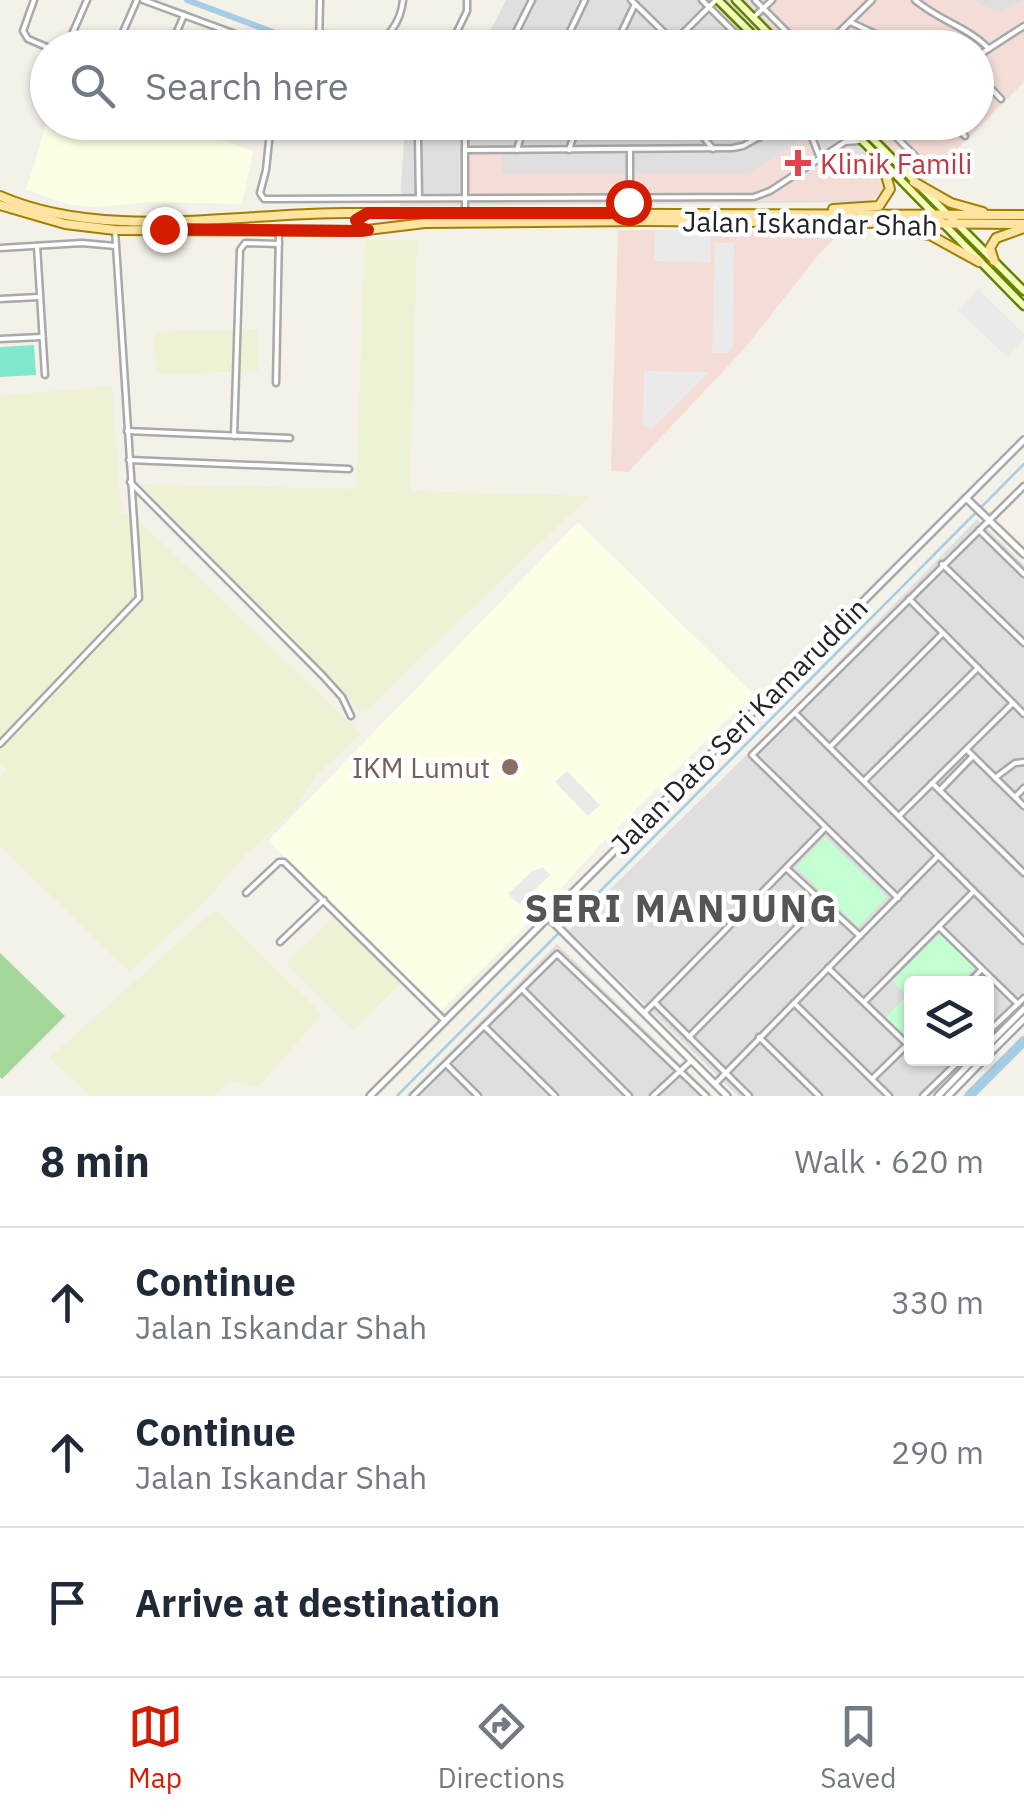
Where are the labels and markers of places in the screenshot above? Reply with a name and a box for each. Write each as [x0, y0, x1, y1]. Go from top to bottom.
place label: Klinik Famili [820, 145, 972, 182]
marker: Klinik Famili [785, 150, 811, 176]
place label: IKM Lumut [352, 749, 490, 786]
marker: IKM Lumut [499, 756, 521, 778]

